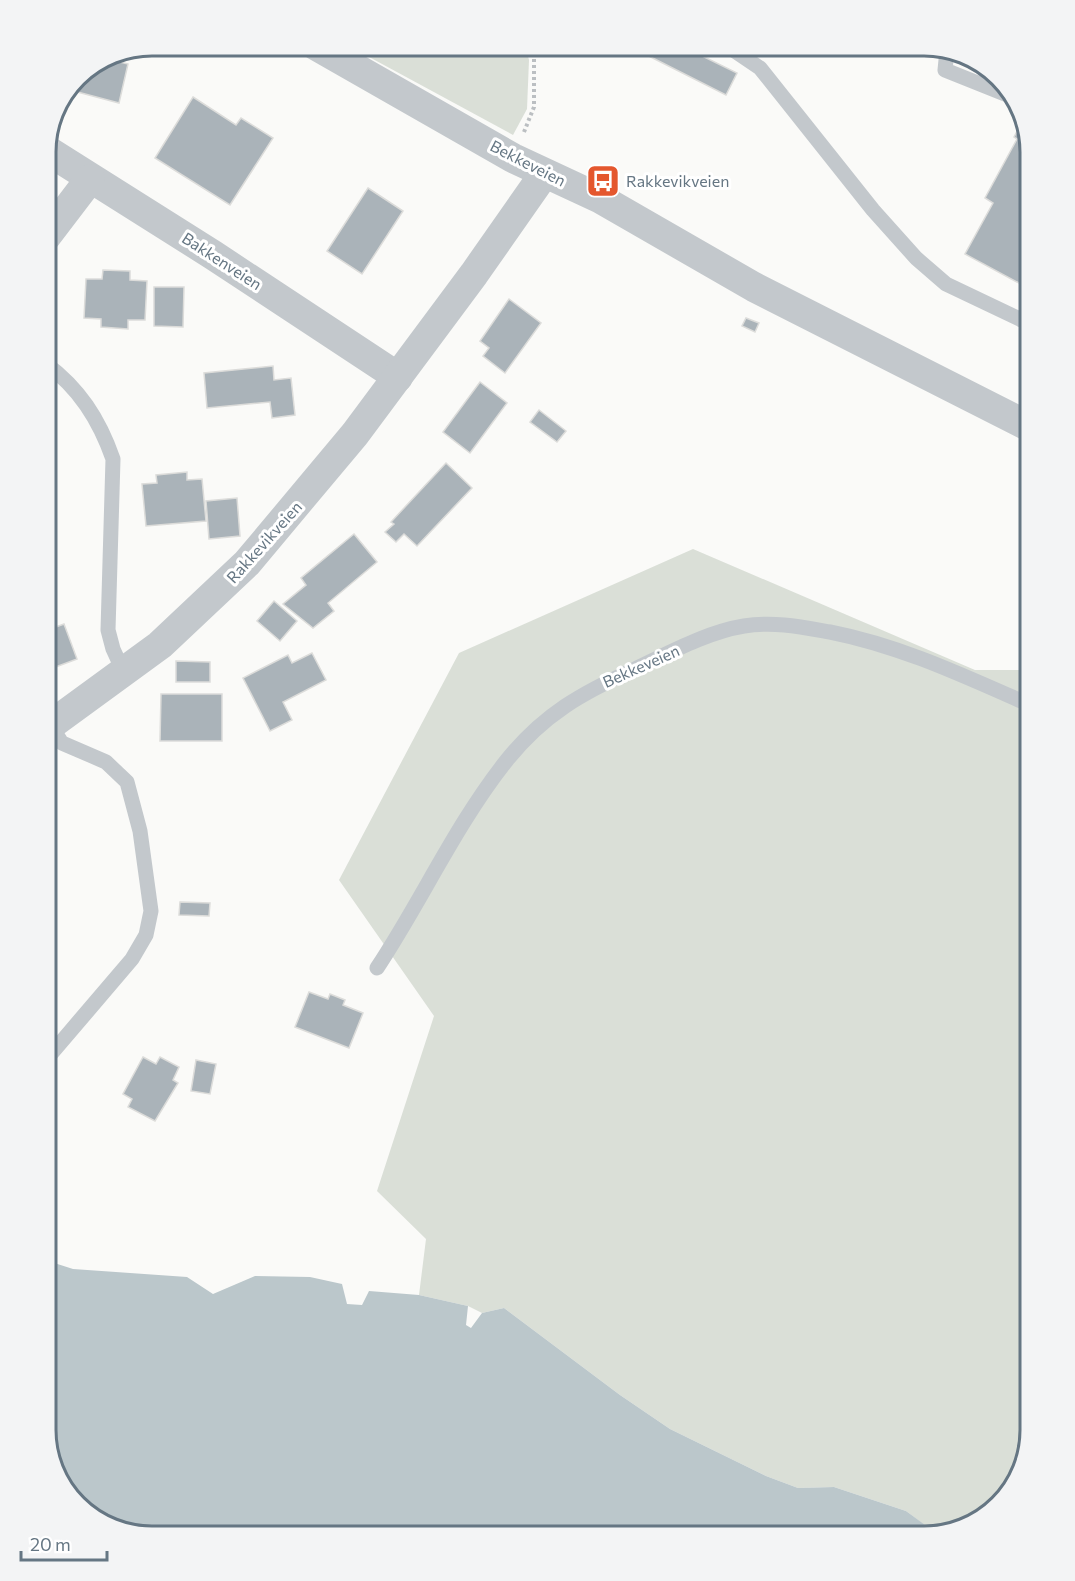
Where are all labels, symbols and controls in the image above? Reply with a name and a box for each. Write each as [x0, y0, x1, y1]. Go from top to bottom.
street label: Bekkeveien [487, 135, 569, 190]
bus stop icon: Rakkevikveien [585, 163, 621, 199]
place label: Rakkevikveien [626, 171, 729, 190]
street label: Bakkenveien [179, 228, 266, 293]
street label: Rakkevikveien [222, 497, 305, 586]
street label: Bekkeveien [599, 640, 682, 691]
scale bar [21, 1524, 106, 1562]
text: 20 m [30, 1533, 71, 1555]

